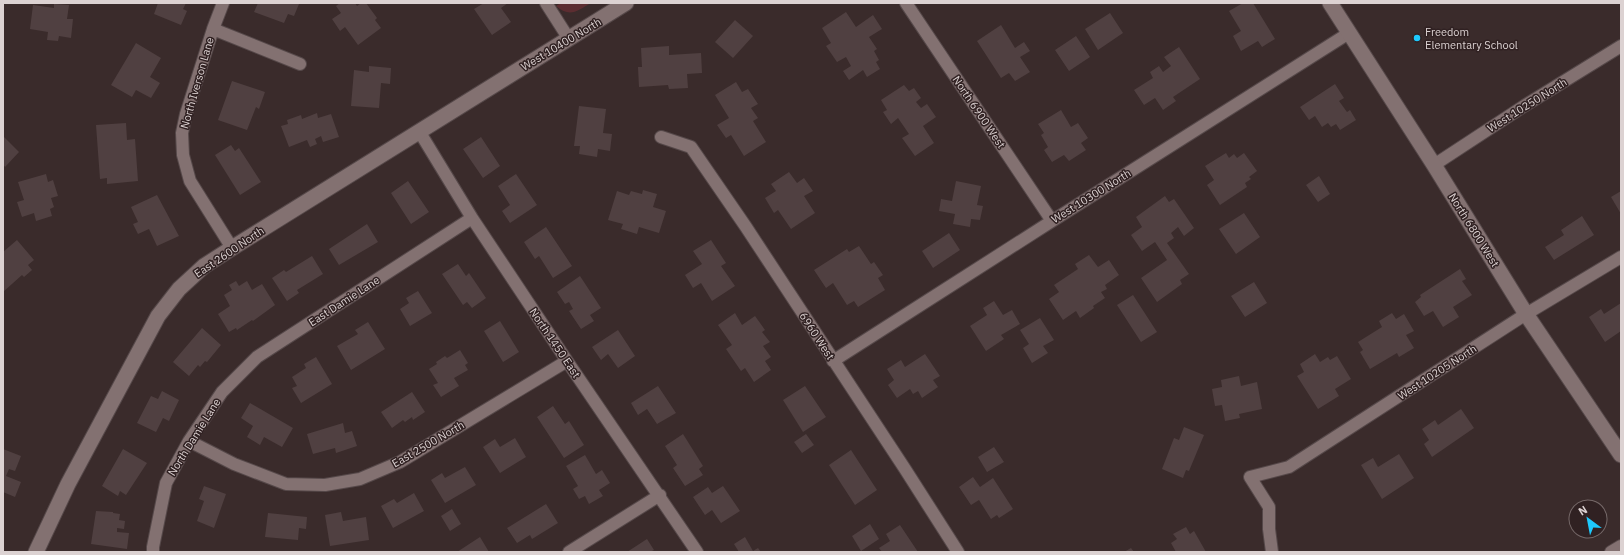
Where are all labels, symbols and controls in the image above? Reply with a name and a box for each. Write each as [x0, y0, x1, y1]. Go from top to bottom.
street label: West 10400 North [518, 15, 604, 73]
place label: Freedom Elementary School [1425, 25, 1518, 52]
marker: Freedom Elementary School [1412, 33, 1422, 43]
street label: North Iverson Lane [177, 36, 217, 130]
street label: North 6900 West [950, 73, 1009, 151]
street label: West 10250 North [1485, 75, 1569, 135]
street label: West 10300 North [1049, 166, 1133, 226]
street label: North 6800 West [1446, 190, 1502, 270]
street label: East 2600 North [191, 224, 267, 280]
street label: East Damie Lane [306, 273, 382, 329]
street label: North 1450 East [527, 305, 584, 381]
street label: 6960 West [796, 310, 838, 362]
street label: West 10205 North [1395, 341, 1479, 403]
street label: North Damie Lane [165, 396, 223, 478]
street label: East 2500 North [389, 418, 467, 470]
north arrow [1568, 499, 1608, 539]
text: N [1576, 502, 1590, 519]

